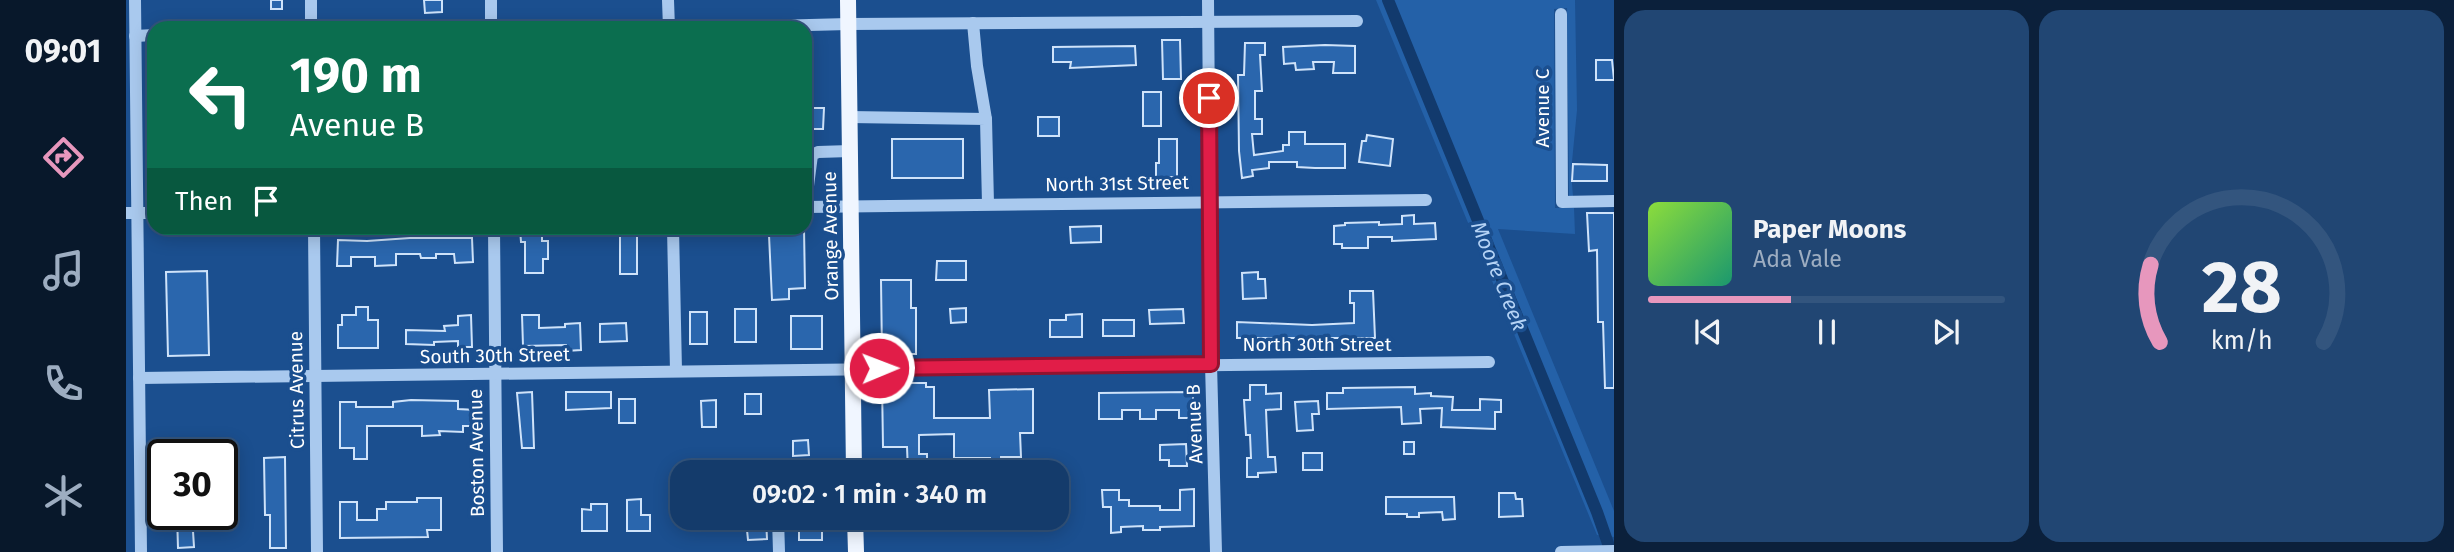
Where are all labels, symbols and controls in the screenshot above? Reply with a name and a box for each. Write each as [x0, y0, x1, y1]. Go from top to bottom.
text: 09:01 [25, 32, 101, 70]
text: 190 m [290, 46, 422, 105]
icon: left [175, 49, 266, 140]
pin [1179, 68, 1239, 128]
street label: Avenue C [1531, 68, 1554, 147]
icon: arrive [1190, 79, 1228, 117]
text: Avenue B [290, 106, 424, 144]
icon: directions [39, 133, 88, 182]
street label: Orange Avenue [818, 171, 843, 301]
street label: North 31st Street [1045, 171, 1189, 196]
icon: arrive [247, 182, 285, 220]
text: Then [175, 186, 233, 217]
text: Paper Moons [1753, 214, 1906, 245]
water label: Moore Creek [1465, 217, 1533, 335]
text: 28 [2202, 244, 2281, 331]
text: Ada Vale [1753, 245, 1842, 273]
icon: music [39, 246, 88, 295]
icon: previous [1689, 313, 1727, 351]
icon: pause [1808, 313, 1846, 351]
icon: next [1927, 313, 1965, 351]
text: km/h [2211, 326, 2272, 356]
street label: Citrus Avenue [284, 331, 309, 449]
position arrow [842, 331, 916, 405]
street label: North 30th Street [1242, 333, 1392, 356]
street label: South 30th Street [420, 343, 570, 368]
icon: phone [39, 359, 88, 408]
street label: Avenue B [1182, 384, 1207, 464]
street label: Boston Avenue [464, 389, 489, 517]
speed limit sign: 30 [147, 439, 238, 530]
icon: climate [39, 471, 88, 520]
text: 09:02 · 1 min · 340 m [752, 479, 987, 510]

